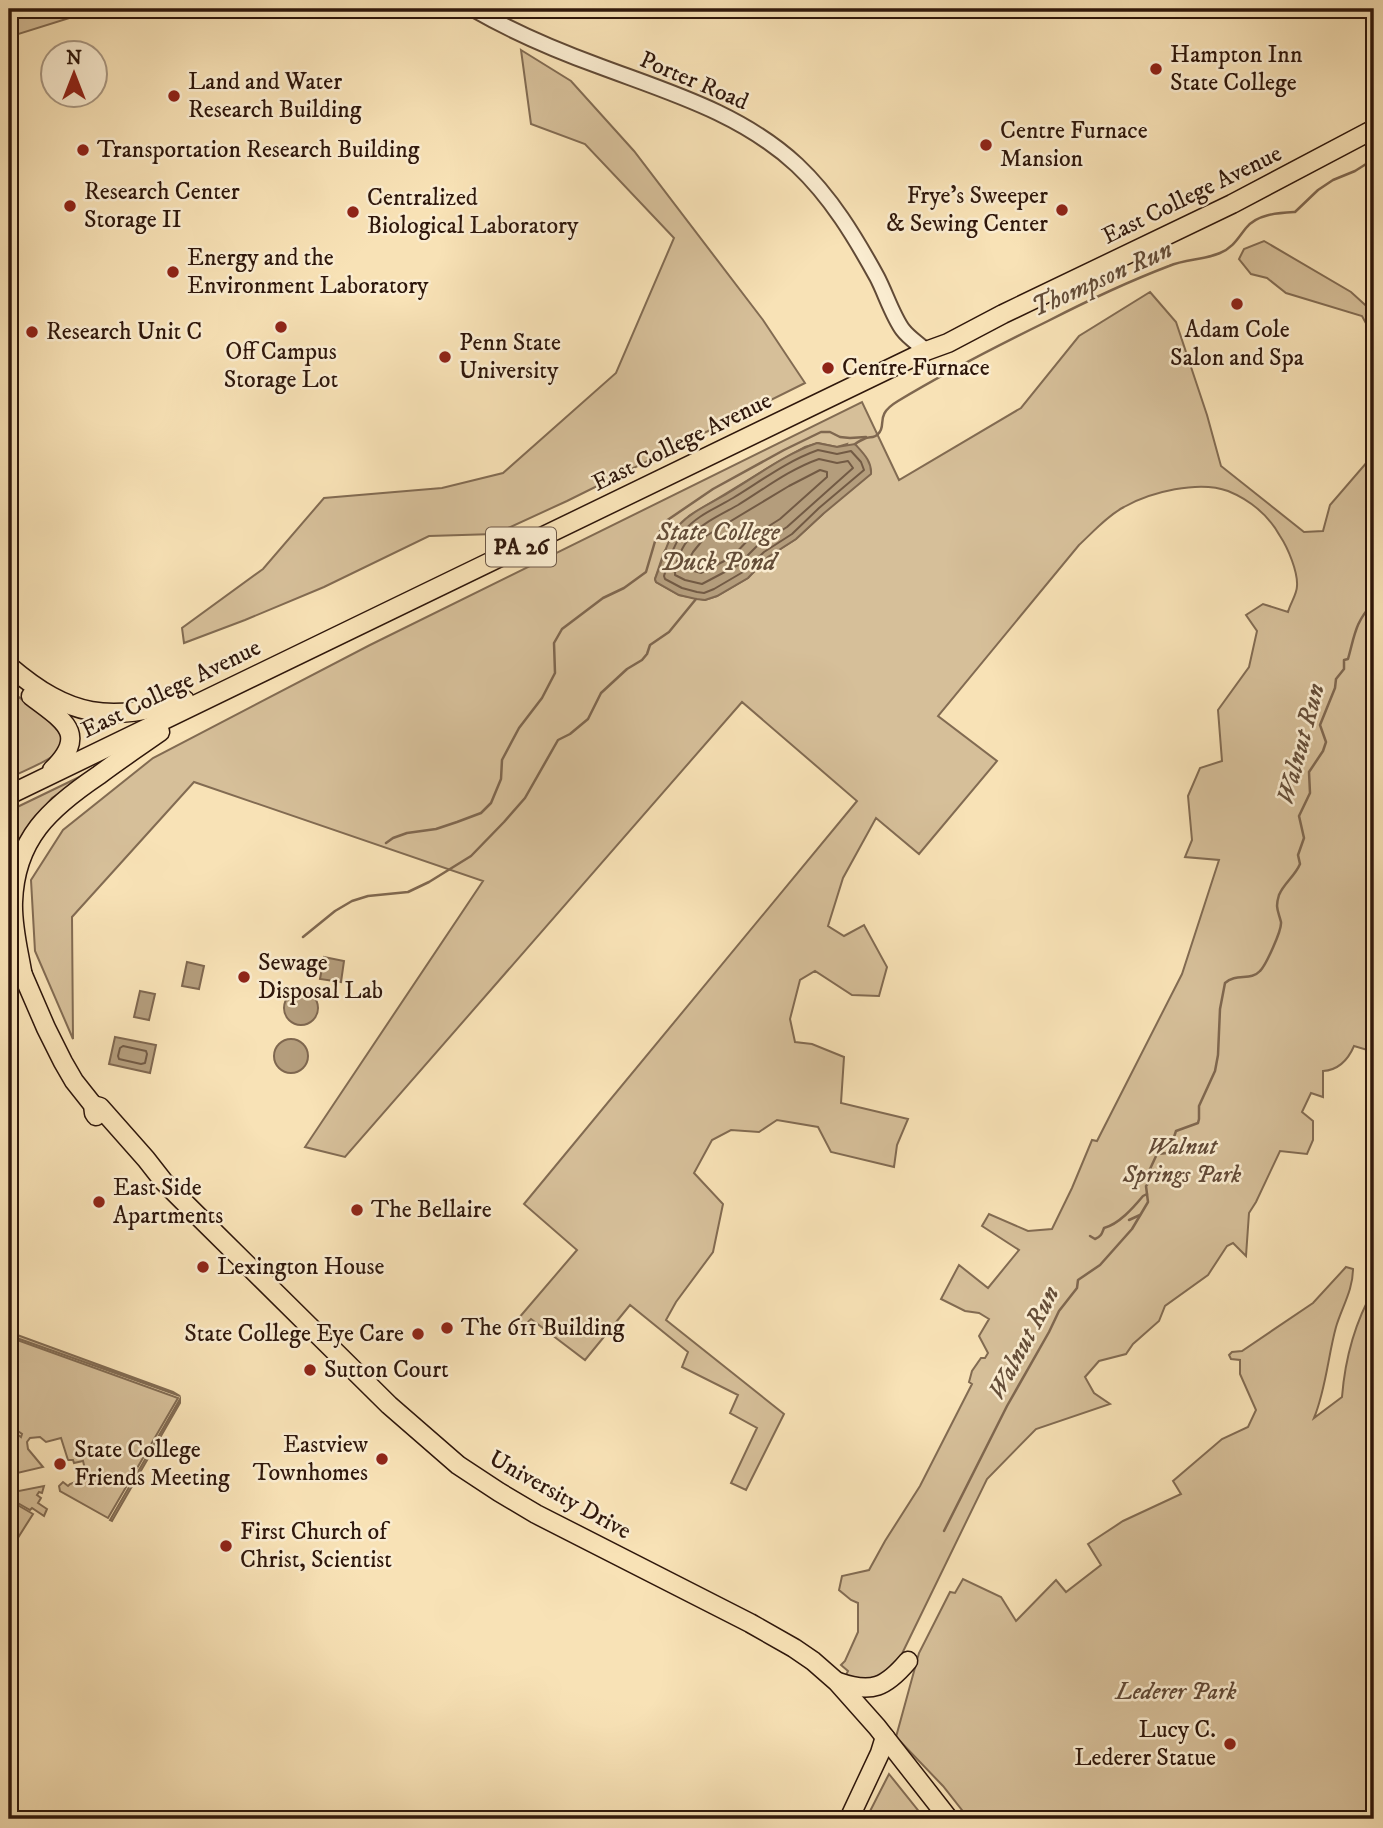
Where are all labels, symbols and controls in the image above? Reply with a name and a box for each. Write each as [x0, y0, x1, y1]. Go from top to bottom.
north arrow [38, 38, 108, 108]
place label: Hampton Inn State College [1170, 40, 1303, 98]
street label: Porter Road [635, 45, 753, 117]
text: N [66, 47, 82, 70]
marker: Hampton Inn State College [1148, 61, 1164, 77]
place label: Land and Water Research Building [188, 67, 362, 125]
marker: Land and Water Research Building [166, 88, 182, 104]
place label: Centre Furnace Mansion [1000, 116, 1148, 174]
place label: Transportation Research Building [97, 135, 420, 165]
marker: Centre Furnace Mansion [978, 137, 994, 153]
street label: East College Avenue [1097, 139, 1287, 251]
marker: Transportation Research Building [75, 142, 91, 158]
place label: Research Center Storage II [84, 177, 240, 235]
place label: Frye's Sweeper & Sewing Center [886, 181, 1048, 239]
place label: Centralized Biological Laboratory [367, 183, 579, 241]
marker: Research Center Storage II [62, 198, 78, 214]
marker: Frye's Sweeper & Sewing Center [1054, 202, 1070, 218]
marker: Centralized Biological Laboratory [345, 204, 361, 220]
water label: Thompson Run [1026, 233, 1178, 325]
place label: Energy and the Environment Laboratory [187, 243, 429, 301]
marker: Energy and the Environment Laboratory [165, 264, 181, 280]
marker: Adam Cole Salon and Spa [1229, 296, 1245, 312]
place label: Adam Cole Salon and Spa [1170, 315, 1305, 373]
place label: Research Unit C [46, 317, 202, 347]
marker: Off Campus Storage Lot [273, 319, 289, 335]
marker: Research Unit C [24, 324, 40, 340]
place label: Penn State University [459, 328, 561, 386]
place label: Off Campus Storage Lot [224, 337, 339, 395]
marker: Penn State University [437, 349, 453, 365]
place label: Centre Furnace [842, 353, 990, 383]
marker: Centre Furnace [820, 360, 836, 376]
street label: East College Avenue [587, 386, 777, 498]
water label: State College Duck Pond [655, 516, 781, 579]
road number: PA 26 [486, 527, 556, 566]
street label: East College Avenue [76, 633, 266, 745]
water label: Walnut Run [1269, 680, 1333, 808]
place label: Sewage Disposal Lab [258, 948, 383, 1006]
marker: Sewage Disposal Lab [236, 969, 252, 985]
park label: Walnut Springs Park [1122, 1132, 1241, 1190]
place label: East Side Apartments [113, 1173, 223, 1231]
marker: East Side Apartments [91, 1194, 107, 1210]
place label: The Bellaire [371, 1195, 492, 1225]
marker: The Bellaire [349, 1202, 365, 1218]
place label: Lexington House [217, 1252, 385, 1282]
marker: Lexington House [195, 1259, 211, 1275]
water label: Walnut Run [980, 1280, 1068, 1406]
place label: The 611 Building [461, 1313, 625, 1343]
place label: State College Eye Care [184, 1319, 404, 1349]
marker: The 611 Building [439, 1320, 455, 1336]
marker: State College Eye Care [410, 1326, 426, 1342]
place label: Sutton Court [324, 1355, 449, 1385]
marker: Sutton Court [302, 1362, 318, 1378]
place label: Eastview Townhomes [253, 1430, 369, 1488]
place label: State College Friends Meeting [74, 1435, 230, 1493]
street label: University Drive [484, 1444, 636, 1546]
marker: Eastview Townhomes [374, 1451, 390, 1467]
marker: State College Friends Meeting [52, 1456, 68, 1472]
place label: First Church of Christ, Scientist [240, 1517, 392, 1575]
marker: First Church of Christ, Scientist [218, 1538, 234, 1554]
park label: Lederer Park [1113, 1677, 1237, 1707]
place label: Lucy C. Lederer Statue [1074, 1715, 1216, 1773]
marker: Lucy C. Lederer Statue [1222, 1736, 1238, 1752]

